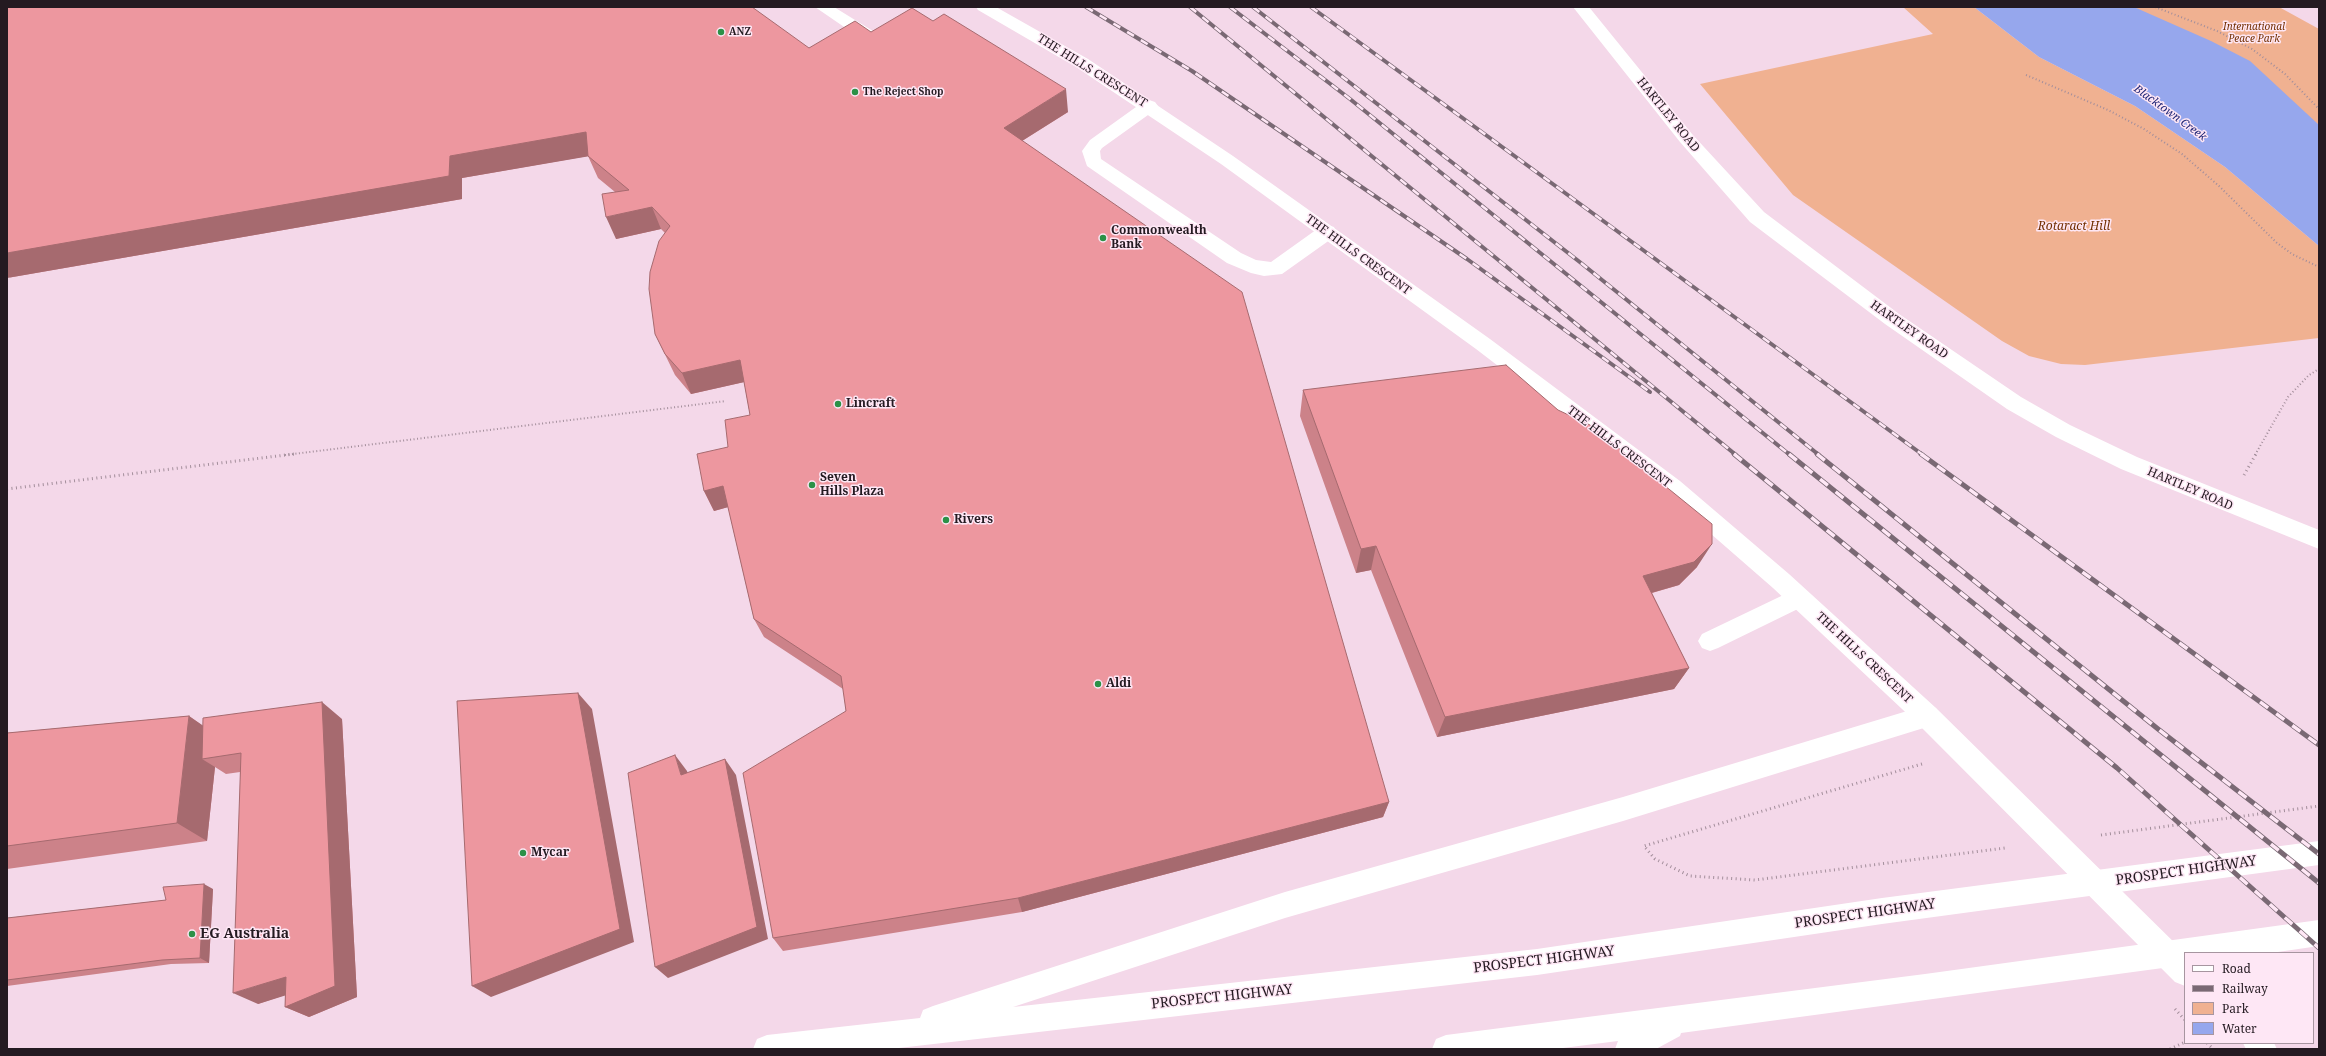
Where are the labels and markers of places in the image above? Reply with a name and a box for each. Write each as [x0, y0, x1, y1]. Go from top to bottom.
place label: ANZ [729, 26, 751, 38]
marker: ANZ [716, 27, 726, 37]
place label: The Reject Shop [863, 86, 943, 98]
marker: The Reject Shop [850, 87, 860, 97]
place label: Commonwealth Bank [1111, 224, 1207, 252]
marker: Commonwealth Bank [1098, 233, 1108, 243]
place label: Lincraft [846, 397, 895, 411]
marker: Lincraft [833, 399, 843, 409]
place label: Seven Hills Plaza [820, 471, 884, 499]
marker: Seven Hills Plaza [807, 480, 817, 490]
place label: Rivers [954, 513, 993, 527]
marker: Rivers [941, 515, 951, 525]
place label: Aldi [1106, 677, 1131, 691]
marker: Aldi [1093, 679, 1103, 689]
place label: Mycar [531, 846, 569, 860]
marker: Mycar [518, 848, 528, 858]
place label: EG Australia [200, 926, 289, 942]
marker: EG Australia [187, 929, 197, 939]

